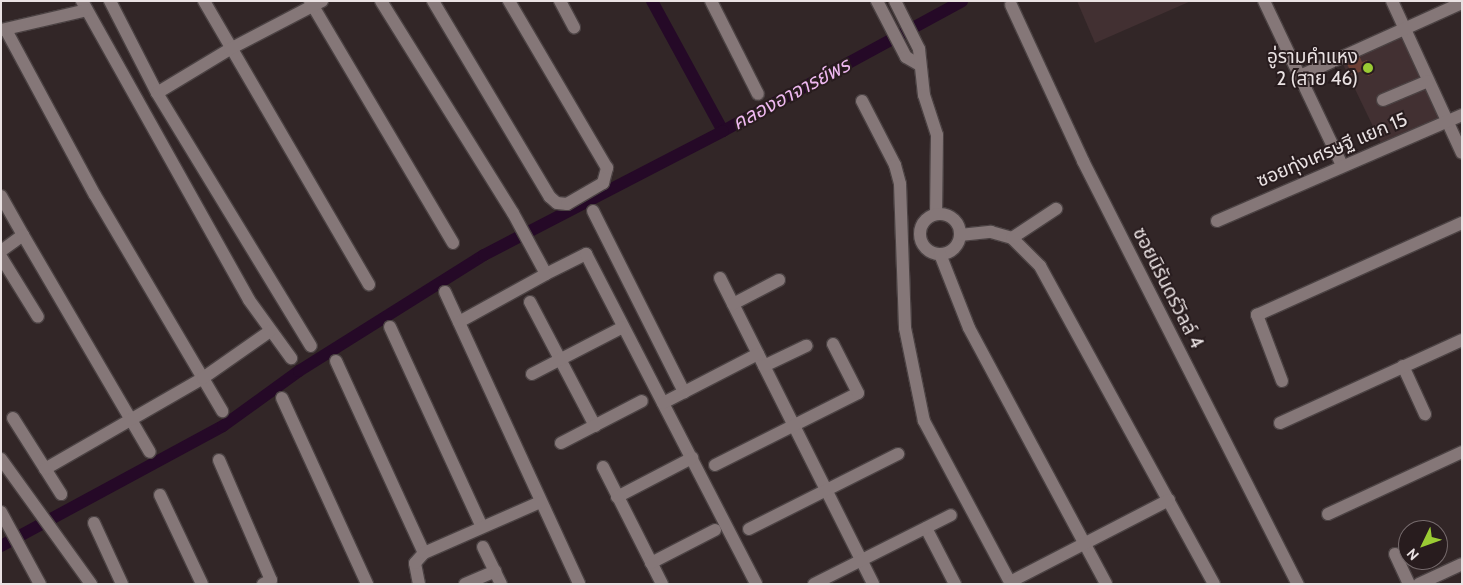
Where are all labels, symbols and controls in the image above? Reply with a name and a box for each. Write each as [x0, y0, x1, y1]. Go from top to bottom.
place label: อู่รามคำแหง 2 (สาย 46) [1267, 46, 1358, 90]
water label: คลองอาจารย์พร [728, 53, 854, 135]
marker: อู่รามคำแหง 2 (สาย 46) [1362, 62, 1374, 74]
street label: ซอยทุ่งเศรษฐี แยก 15 [1253, 108, 1411, 192]
street label: ซอยนิรันดร์วิลล์ 4 [1128, 224, 1208, 352]
north arrow [1398, 520, 1448, 570]
text: N [1403, 545, 1423, 564]

